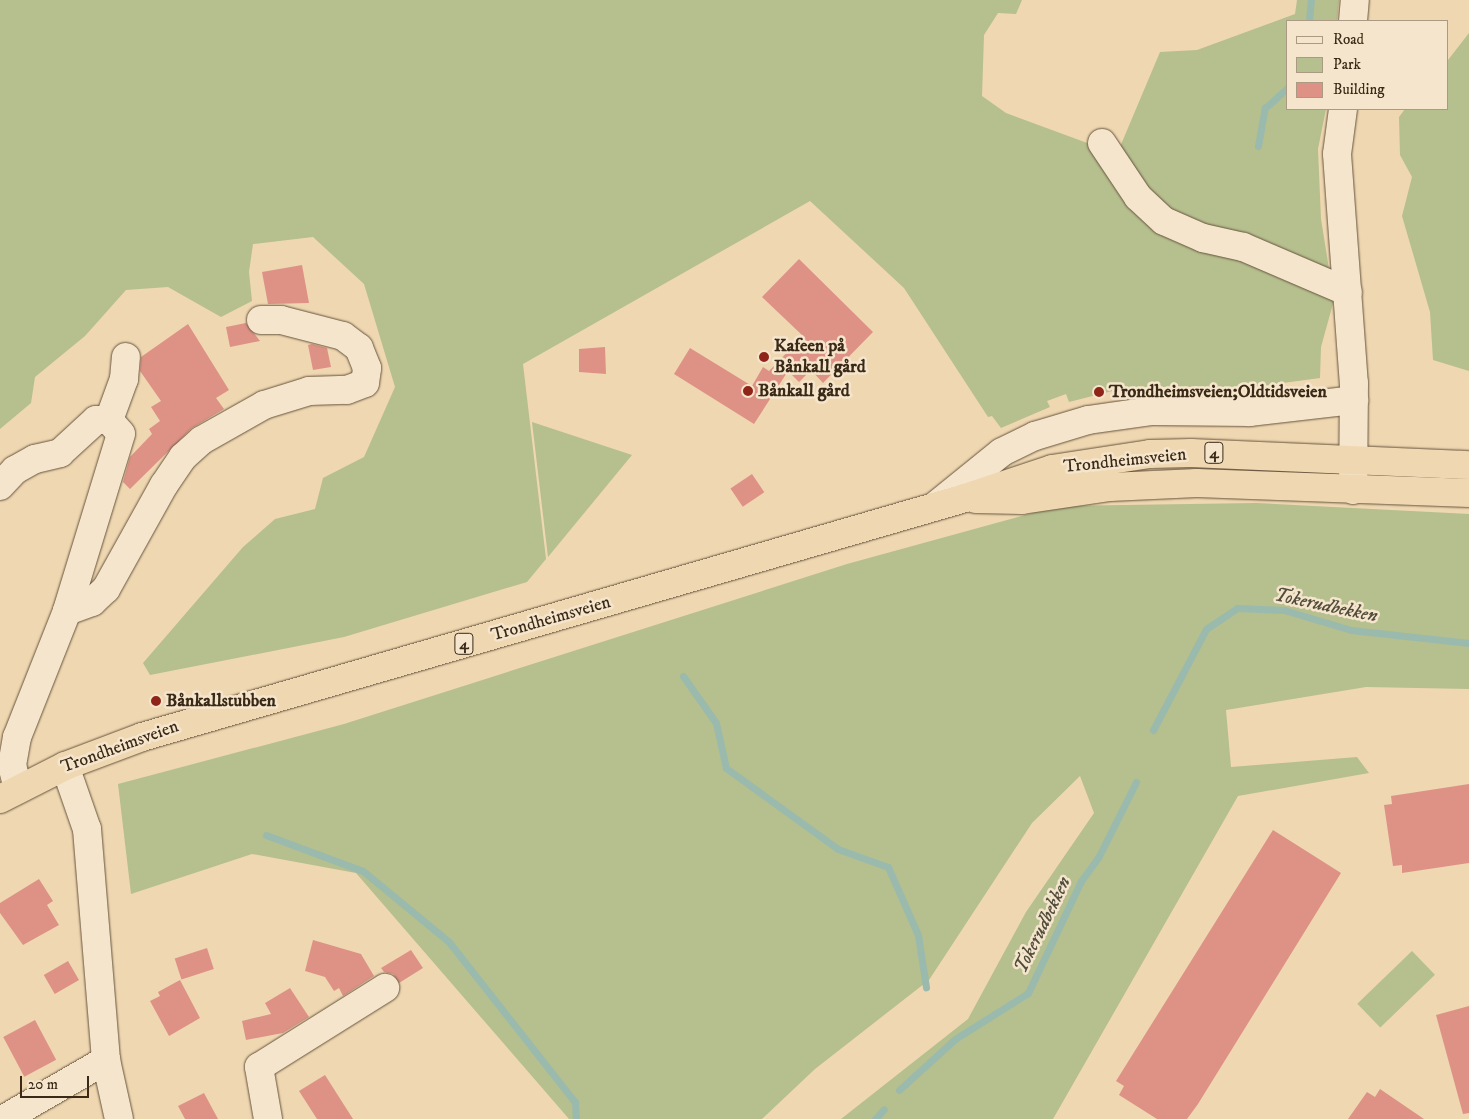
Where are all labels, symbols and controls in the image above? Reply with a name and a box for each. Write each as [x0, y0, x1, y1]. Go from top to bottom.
legend [1286, 20, 1449, 110]
text: Road [1333, 30, 1364, 49]
text: Park [1333, 55, 1361, 74]
text: Building [1333, 80, 1385, 99]
place label: Kafeen på Bånkall gård [774, 336, 866, 378]
marker: Kafeen på Bånkall gård [758, 351, 770, 363]
place label: Bånkall gård [758, 380, 850, 402]
place label: Trondheimsveien;Oldtidsveien [1109, 381, 1327, 403]
marker: Bånkall gård [742, 385, 754, 397]
marker: Trondheimsveien;Oldtidsveien [1093, 386, 1105, 398]
road number: 4 [1204, 439, 1224, 466]
street label: Trondheimsveien [1063, 444, 1187, 478]
water label: Tokerudbekken [1272, 584, 1380, 628]
street label: Trondheimsveien [489, 592, 613, 646]
road number: 4 [454, 630, 474, 658]
place label: Bånkallstubben [166, 690, 276, 712]
marker: Bånkallstubben [150, 695, 162, 707]
street label: Trondheimsveien [58, 716, 182, 778]
water label: Tokerudbekken [1010, 873, 1076, 977]
scale bar [22, 1066, 91, 1098]
text: 20 m [28, 1075, 58, 1094]

